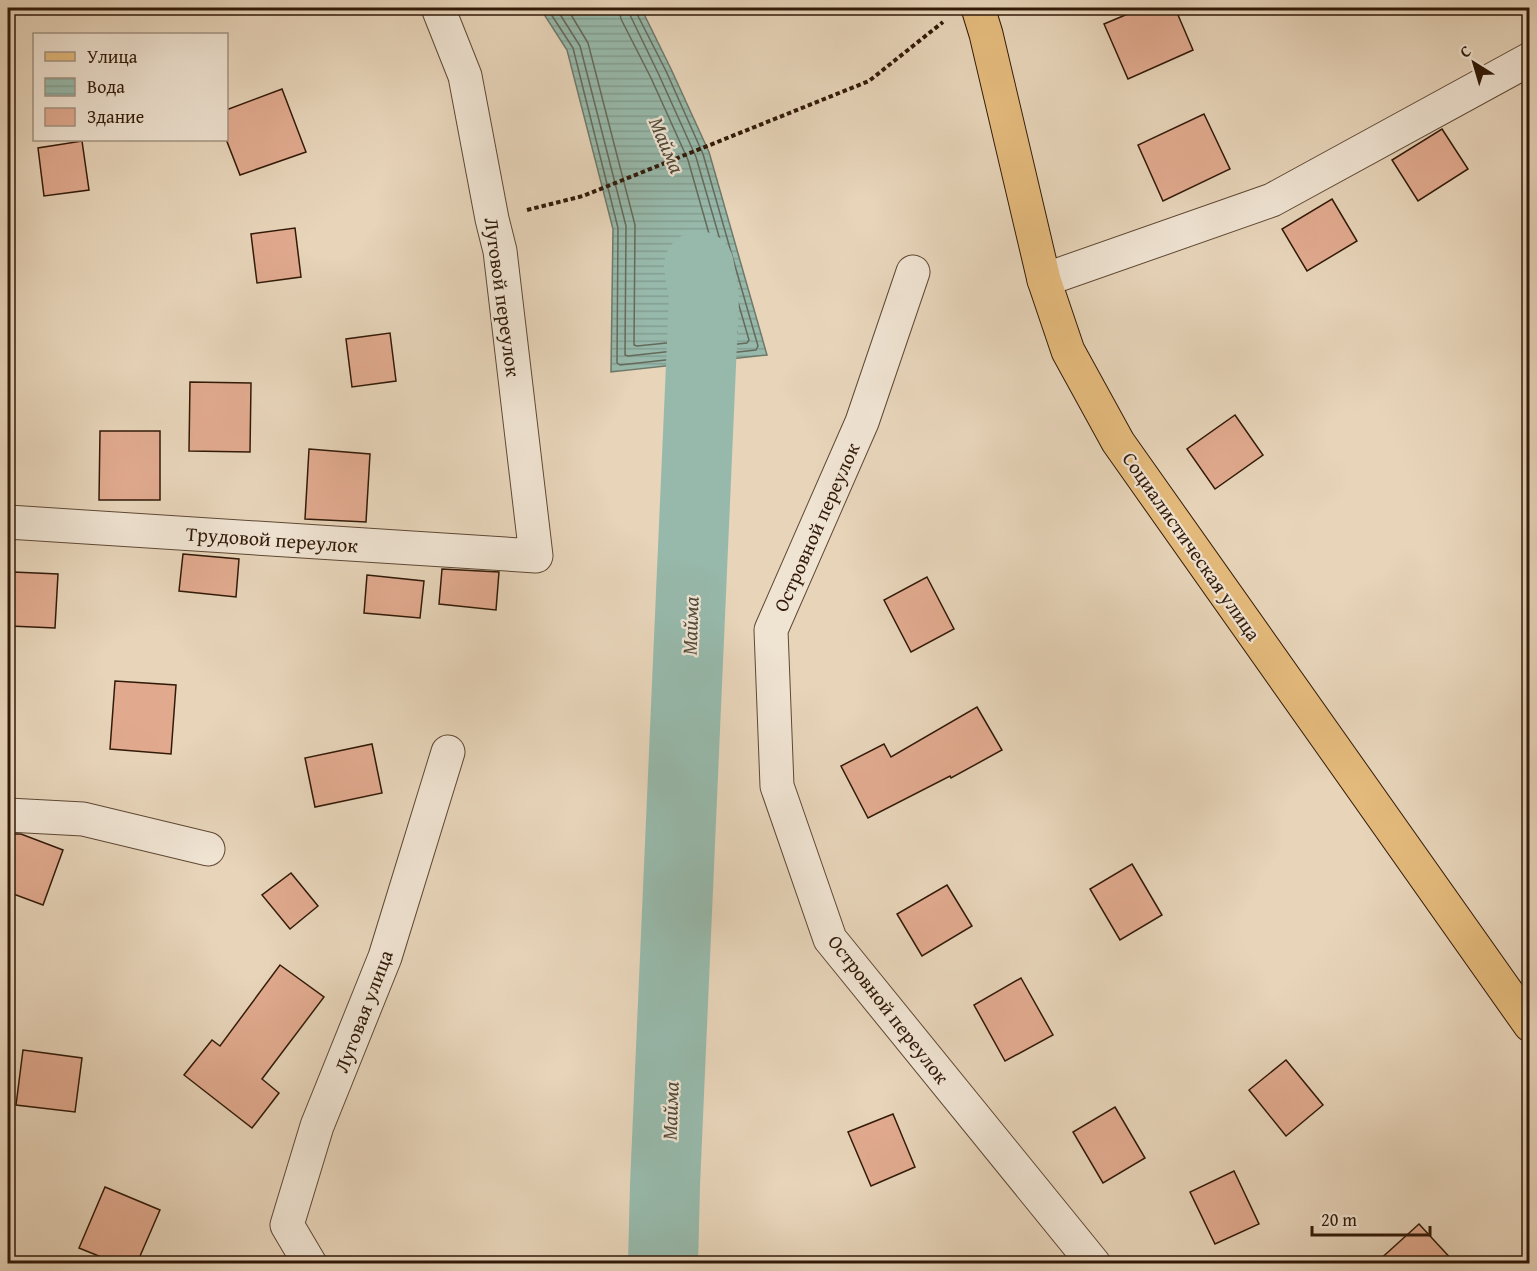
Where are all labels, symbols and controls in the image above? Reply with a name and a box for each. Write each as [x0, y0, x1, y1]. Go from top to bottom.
legend [33, 33, 228, 141]
north arrow [1444, 33, 1504, 93]
text: С [1454, 39, 1476, 63]
text: Улица [87, 43, 138, 70]
text: Вода [87, 73, 125, 100]
text: Здание [87, 103, 144, 130]
water label: Майма [641, 112, 693, 178]
street label: Луговой переулок [477, 215, 529, 379]
street label: Островной переулок [766, 437, 867, 616]
street label: Социалистическая улица [1116, 446, 1269, 647]
street label: Трудовой переулок [185, 519, 359, 560]
water label: Майма [673, 596, 707, 656]
street label: Островной переулок [821, 928, 957, 1090]
street label: Луговая улица [326, 945, 400, 1077]
water label: Майма [653, 1081, 687, 1141]
scale bar [1312, 1199, 1430, 1237]
text: 20 m [1321, 1206, 1357, 1233]

